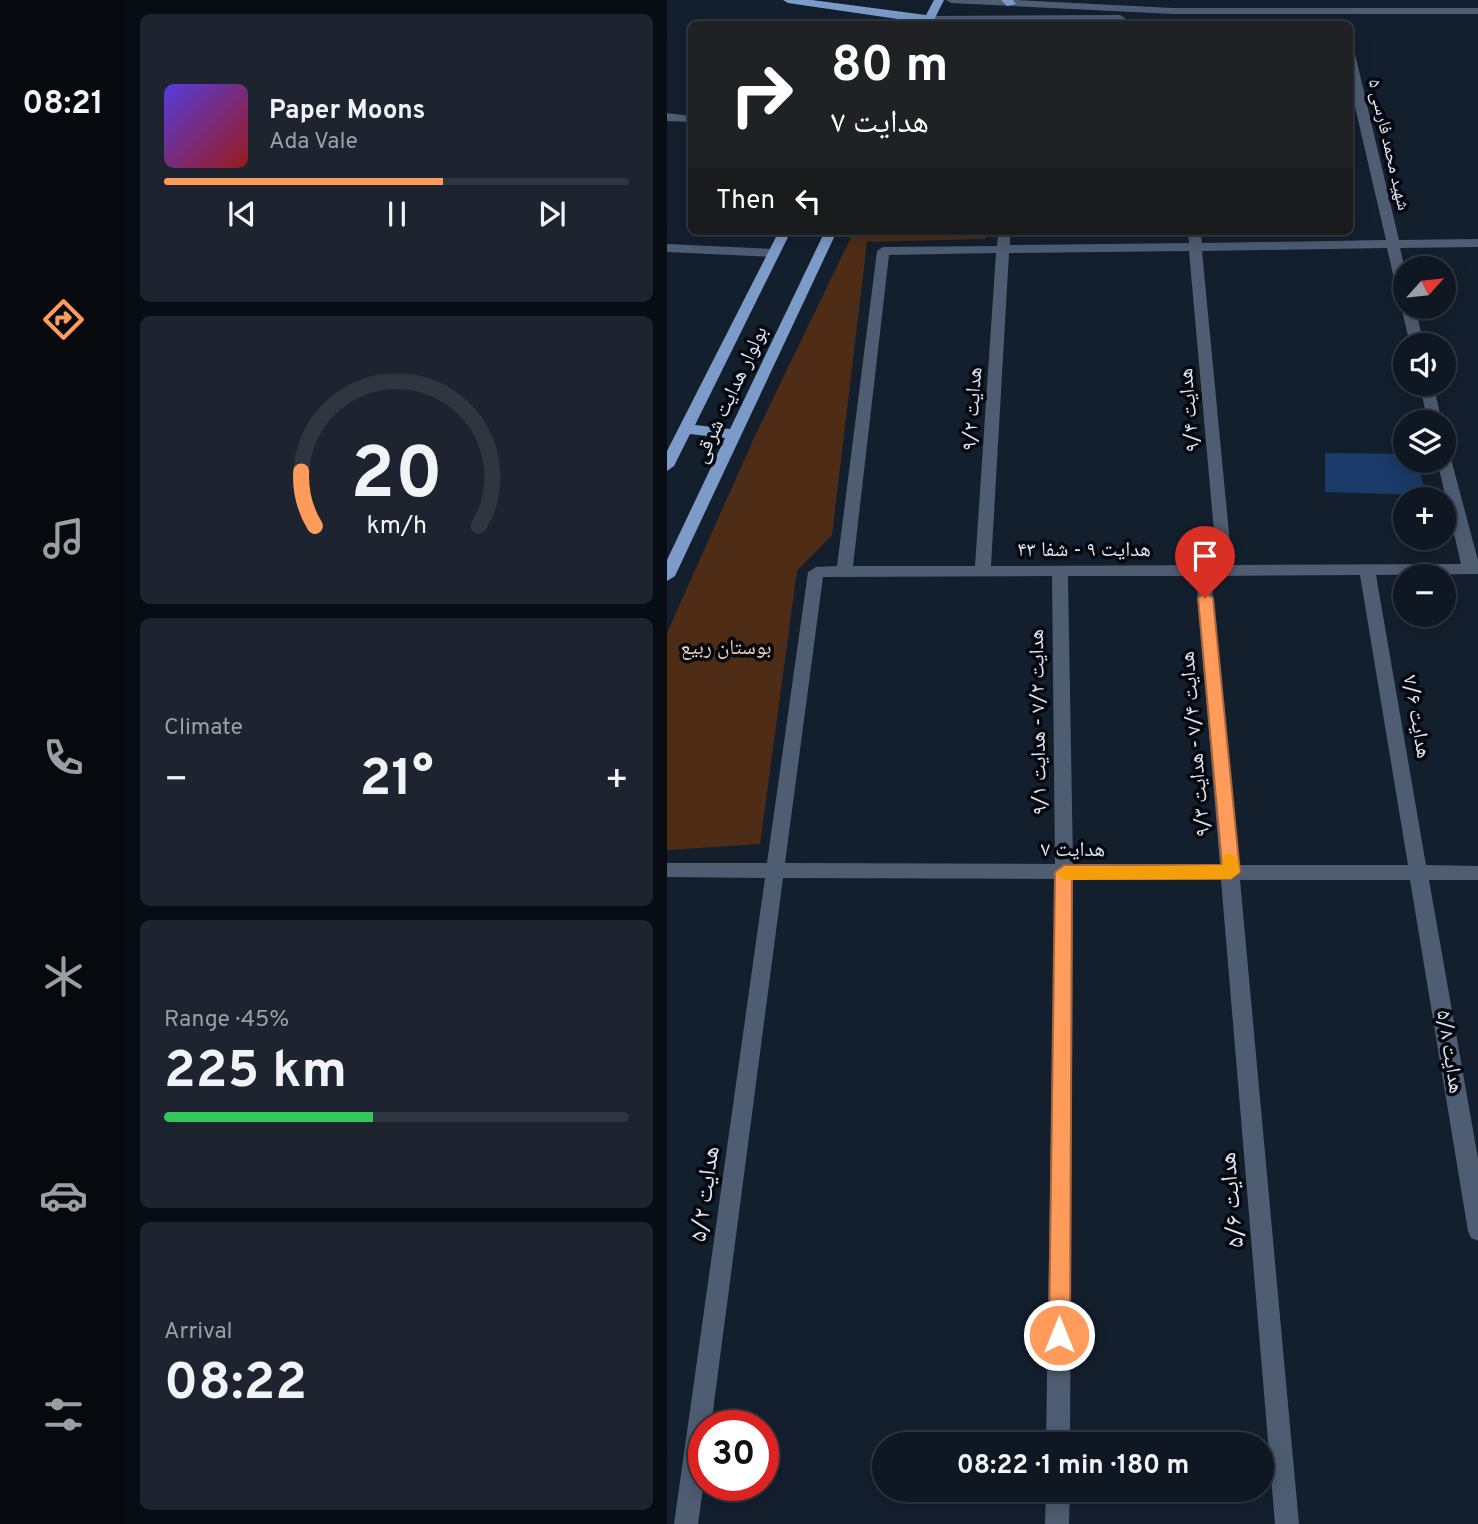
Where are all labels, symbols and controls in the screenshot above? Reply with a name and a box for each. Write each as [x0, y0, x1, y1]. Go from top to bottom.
text: 80 m [831, 37, 948, 99]
icon: right [716, 49, 807, 140]
street label: شهید محمد فارسی ۵ [1362, 77, 1414, 213]
text: 08:21 [22, 85, 104, 125]
text: Paper Moons [269, 95, 425, 128]
text: هدایت ۷ [831, 104, 929, 144]
text: Ada Vale [269, 128, 358, 157]
icon: left [789, 182, 827, 220]
text: Then [716, 185, 775, 218]
icon: previous [223, 195, 261, 233]
icon: pause [378, 195, 416, 233]
icon: next [533, 195, 571, 233]
north arrow [1393, 256, 1456, 318]
map controls [1393, 256, 1456, 627]
icon: directions [39, 295, 88, 344]
street label: بولوار هدایت شرقی [687, 322, 775, 468]
button: sound [1393, 333, 1456, 396]
street label: هدایت ۹/۲ [957, 366, 989, 452]
street label: هدایت ۹/۴ [1173, 367, 1207, 453]
button: layers [1393, 410, 1456, 473]
text: 20 [350, 432, 443, 524]
button: + [1393, 487, 1456, 550]
text: km/h [366, 511, 427, 543]
icon: music [39, 514, 88, 563]
pin [1175, 526, 1235, 598]
street label: هدایت ۹ - شفا ۴۳ [1017, 537, 1151, 564]
icon: arrive [1186, 537, 1224, 575]
button: − [1393, 564, 1456, 627]
street label: هدایت ۷/۲ - هدایت ۹/۱ [1024, 629, 1054, 815]
park label: بوستان ربیع [681, 635, 772, 662]
street label: هدایت ۷/۴ - هدایت ۹/۳ [1174, 650, 1218, 838]
street label: هدایت ۷/۶ [1395, 673, 1437, 761]
text: Climate [164, 714, 243, 743]
icon: phone [39, 733, 88, 782]
text: 21° [359, 748, 434, 814]
text: − [164, 757, 189, 806]
text: + [604, 757, 629, 806]
street label: هدایت ۷ [1041, 837, 1105, 864]
icon: climate [39, 952, 88, 1001]
text: Range · 45% [164, 1006, 289, 1035]
street label: هدایت ۵/۸ [1429, 1008, 1469, 1096]
text: 225 km [164, 1040, 347, 1106]
street label: هدایت ۵/۲ [684, 1144, 728, 1244]
street label: هدایت ۵/۶ [1214, 1151, 1252, 1249]
icon: car [39, 1171, 88, 1220]
position arrow [1022, 1298, 1096, 1372]
text: Arrival [164, 1318, 233, 1347]
text: 08:22 [164, 1352, 307, 1418]
icon: filters [39, 1390, 88, 1439]
speed limit sign: 30 [688, 1410, 779, 1501]
text: 08:22 · 1 min · 180 m [957, 1450, 1189, 1483]

